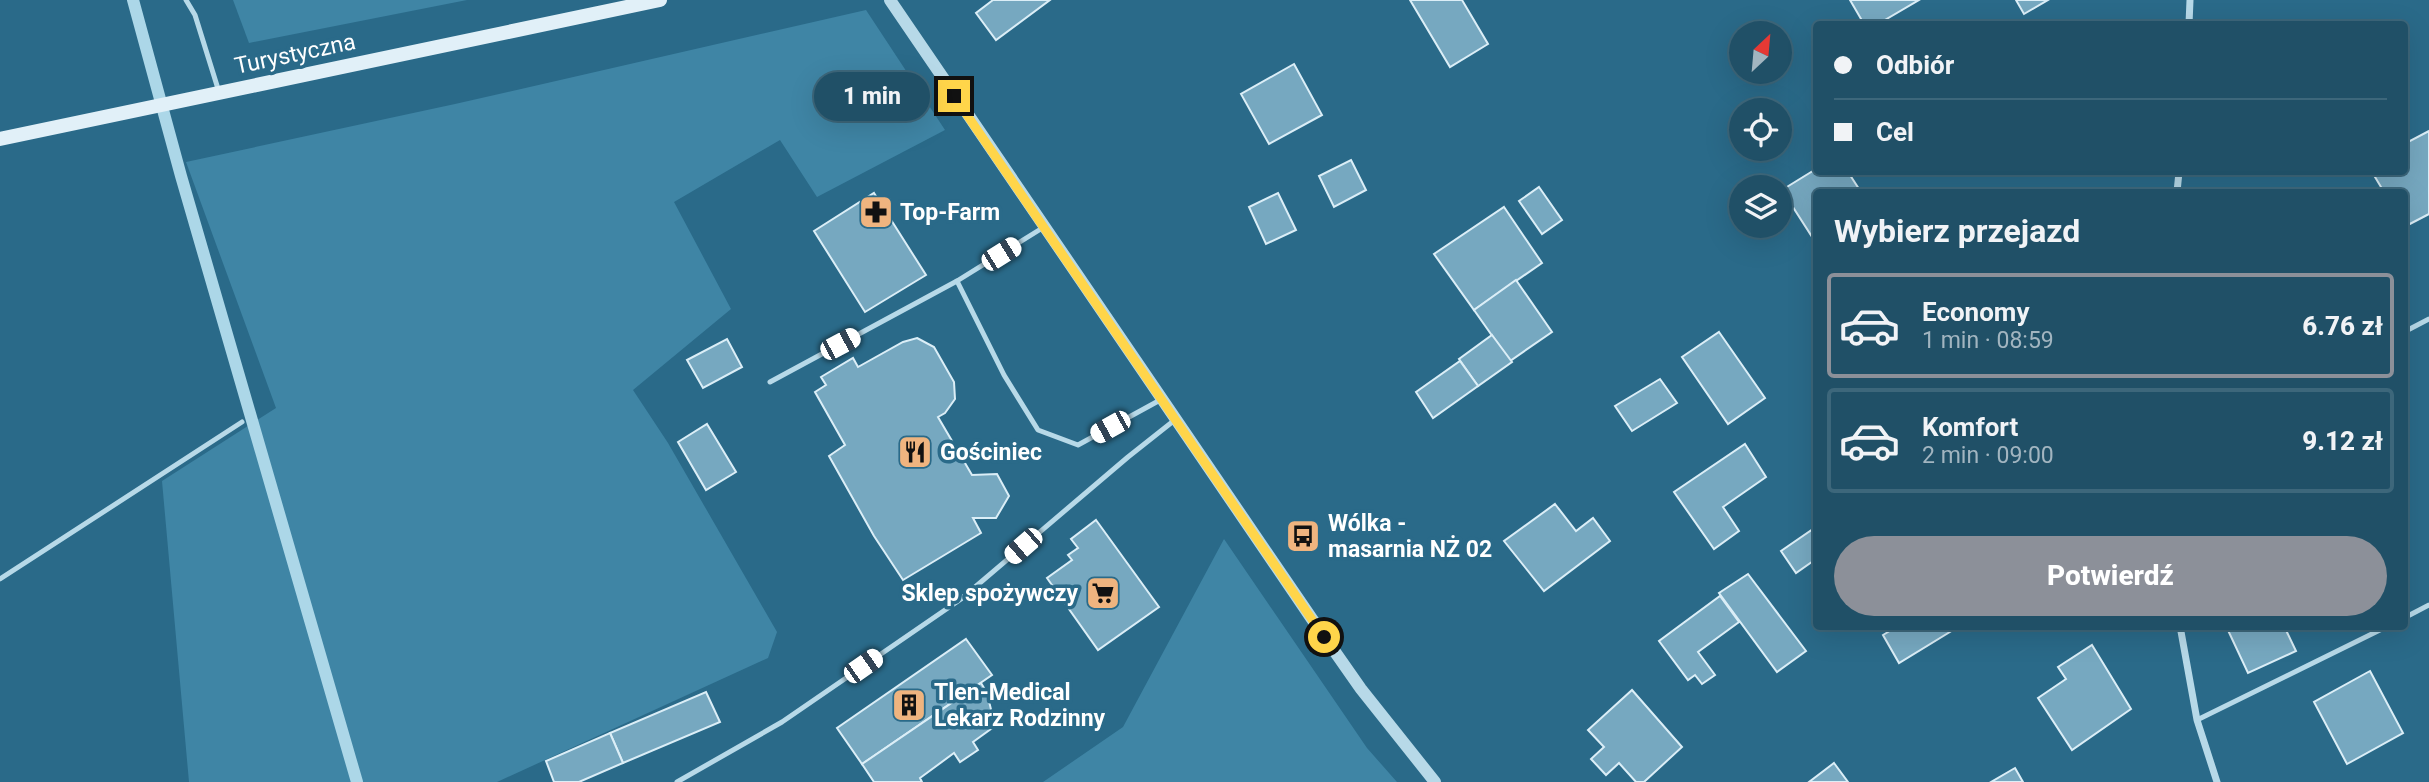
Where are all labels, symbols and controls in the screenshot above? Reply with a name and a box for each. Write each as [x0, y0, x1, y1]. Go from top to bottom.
north arrow [1729, 21, 1792, 84]
map controls [1729, 21, 1792, 238]
street label: Turystyczna [232, 28, 358, 80]
text: Odbiór [1876, 50, 1954, 80]
callout: 1 min [814, 72, 930, 120]
route end [938, 80, 970, 112]
text: 1 min [843, 83, 901, 110]
button: locate [1729, 98, 1792, 161]
text: Cel [1876, 117, 1914, 147]
button: layers [1729, 175, 1792, 238]
pharmacy icon: Top-Farm [857, 193, 895, 231]
place label: Top-Farm [900, 199, 1000, 226]
text: Wybierz przejazd [1834, 212, 2080, 250]
car [978, 234, 1025, 274]
icon: car [1838, 294, 1901, 357]
text: Economy [1922, 297, 2029, 327]
text: 6.76 zł [2302, 311, 2383, 341]
car [817, 325, 864, 363]
text: 1 min · 08:59 [1922, 327, 2054, 354]
car [1087, 408, 1134, 446]
icon: car [1838, 409, 1901, 472]
text: Komfort [1922, 412, 2018, 442]
text: 9.12 zł [2302, 426, 2383, 456]
restaurant icon: Gościniec [896, 433, 934, 471]
place label: Gościniec [940, 439, 1042, 466]
text: 2 min · 09:00 [1922, 442, 2054, 469]
place label: Wólka - masarnia NŻ 02 [1328, 510, 1492, 563]
bus stop icon: Wólka - masarnia NŻ 02 [1284, 517, 1322, 555]
car [1001, 524, 1046, 568]
button: Potwierdź [1834, 536, 2387, 616]
supermarket icon: Sklep spożywczy [1084, 574, 1122, 612]
place label: Sklep spożywczy [901, 580, 1078, 607]
route start [1308, 621, 1340, 653]
car [840, 645, 887, 687]
place label: Tlen-Medical Lekarz Rodzinny [934, 679, 1106, 732]
building icon: Tlen-Medical Lekarz Rodzinny [890, 686, 928, 724]

